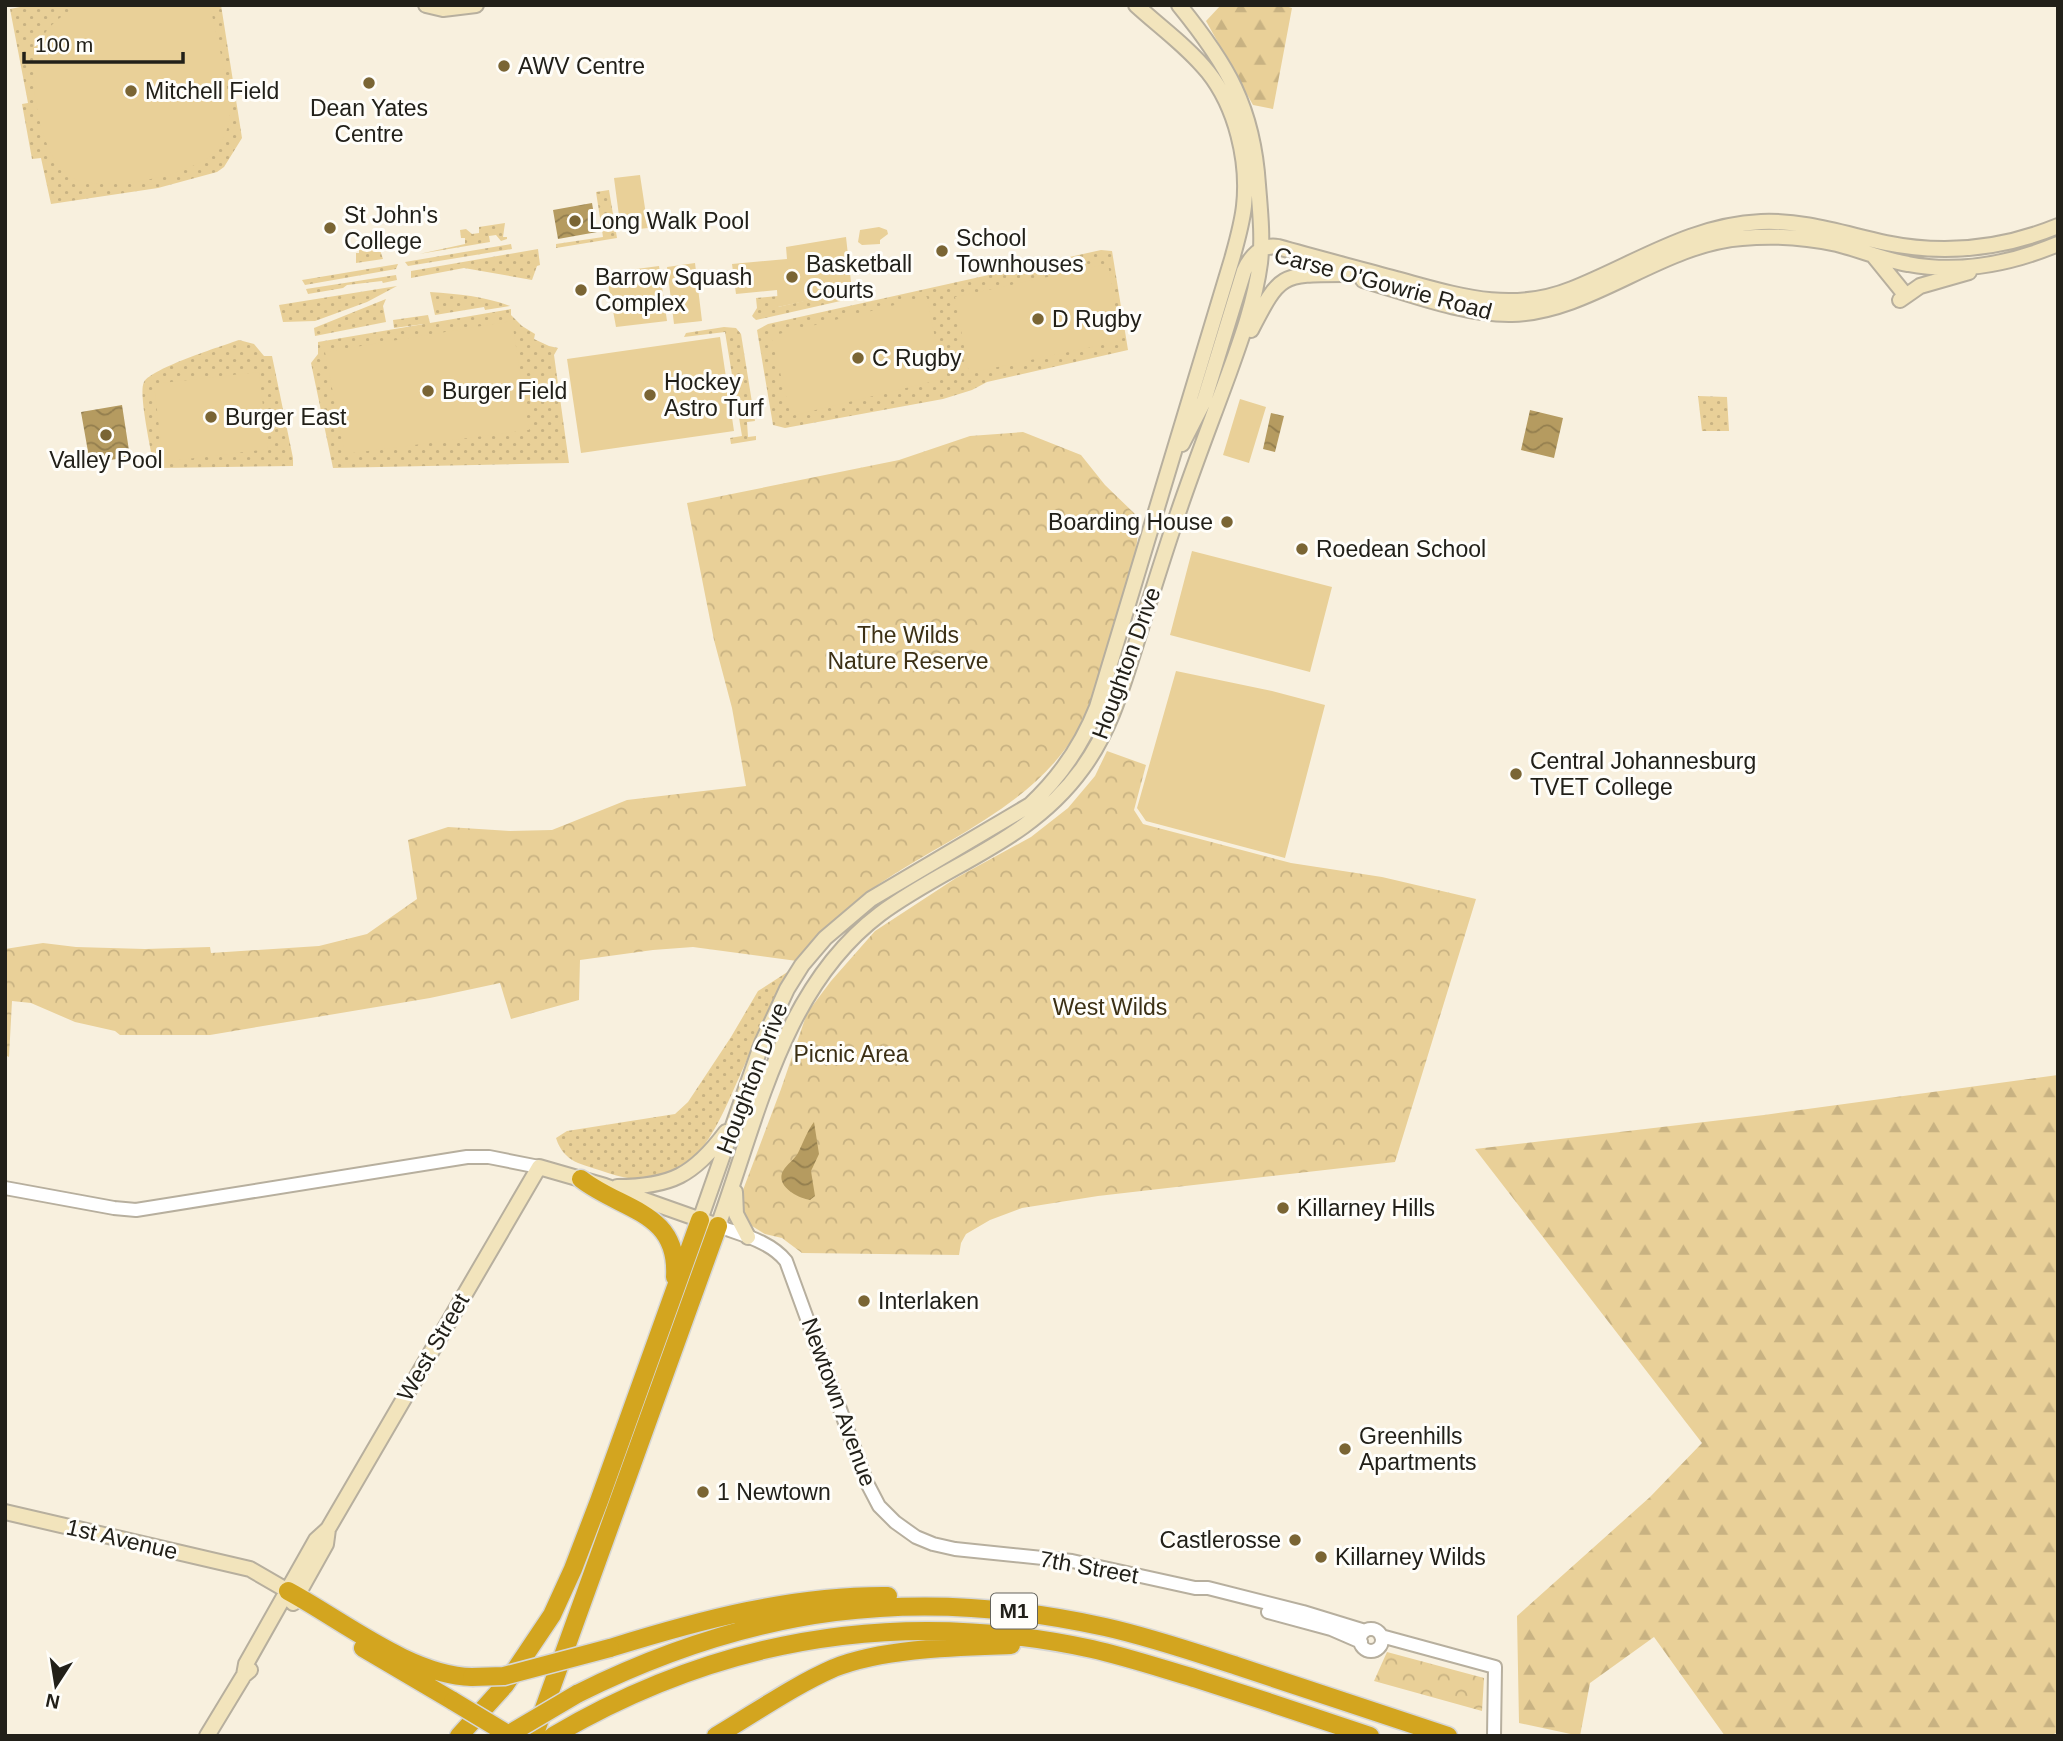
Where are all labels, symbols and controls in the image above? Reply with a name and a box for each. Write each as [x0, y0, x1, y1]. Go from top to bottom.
scale bar [24, 21, 184, 65]
text: 100 m [35, 33, 93, 56]
place label: AWV Centre [518, 53, 645, 79]
marker: AWV Centre [496, 58, 512, 74]
marker: Dean Yates Centre [361, 75, 377, 91]
place label: Mitchell Field [145, 78, 279, 104]
marker: Mitchell Field [123, 83, 139, 99]
place label: Dean Yates Centre [310, 95, 428, 147]
place label: St John's College [344, 202, 438, 254]
place label: Long Walk Pool [589, 208, 749, 234]
marker: Long Walk Pool [567, 213, 583, 229]
marker: St John's College [322, 220, 338, 236]
place label: School Townhouses [956, 225, 1084, 277]
street label: Carse O'Gowrie Road [1271, 241, 1495, 325]
marker: School Townhouses [934, 243, 950, 259]
place label: Basketball Courts [806, 251, 912, 303]
place label: Barrow Squash Complex [595, 264, 752, 316]
marker: Basketball Courts [784, 269, 800, 285]
marker: Barrow Squash Complex [573, 282, 589, 298]
place label: D Rugby [1052, 306, 1142, 332]
marker: D Rugby [1030, 311, 1046, 327]
place label: C Rugby [872, 345, 962, 371]
marker: C Rugby [850, 350, 866, 366]
place label: Hockey Astro Turf [664, 369, 764, 421]
place label: Burger Field [442, 378, 567, 404]
marker: Burger Field [420, 383, 436, 399]
marker: Hockey Astro Turf [642, 387, 658, 403]
place label: Burger East [225, 404, 347, 430]
marker: Burger East [203, 409, 219, 425]
marker: Valley Pool [98, 427, 114, 443]
place label: Valley Pool [49, 447, 163, 473]
place label: Boarding House [1048, 509, 1213, 535]
marker: Boarding House [1219, 514, 1235, 530]
place label: Roedean School [1316, 536, 1486, 562]
marker: Roedean School [1294, 541, 1310, 557]
street label: Houghton Drive [1086, 583, 1166, 743]
park label: The Wilds Nature Reserve [827, 622, 989, 674]
place label: Central Johannesburg TVET College [1530, 748, 1756, 800]
marker: Central Johannesburg TVET College [1508, 766, 1524, 782]
park label: West Wilds [1053, 994, 1167, 1020]
street label: Houghton Drive [711, 999, 793, 1157]
park label: Picnic Area [793, 1041, 909, 1067]
place label: Killarney Hills [1297, 1195, 1435, 1221]
marker: Killarney Hills [1275, 1200, 1291, 1216]
street label: West Street [392, 1288, 474, 1405]
place label: Interlaken [878, 1288, 979, 1314]
marker: Interlaken [856, 1293, 872, 1309]
street label: Newtown Avenue [796, 1314, 882, 1490]
place label: Greenhills Apartments [1359, 1423, 1477, 1475]
marker: Greenhills Apartments [1337, 1441, 1353, 1457]
place label: 1 Newtown [717, 1479, 831, 1505]
marker: 1 Newtown [695, 1484, 711, 1500]
street label: 1st Avenue [64, 1514, 180, 1564]
place label: Castlerosse [1160, 1527, 1281, 1553]
marker: Castlerosse [1287, 1532, 1303, 1548]
place label: Killarney Wilds [1335, 1544, 1486, 1570]
street label: 7th Street [1038, 1546, 1141, 1589]
marker: Killarney Wilds [1313, 1549, 1329, 1565]
road number: M1 [991, 1594, 1037, 1628]
north arrow [21, 1650, 91, 1720]
text: N [44, 1689, 61, 1713]

